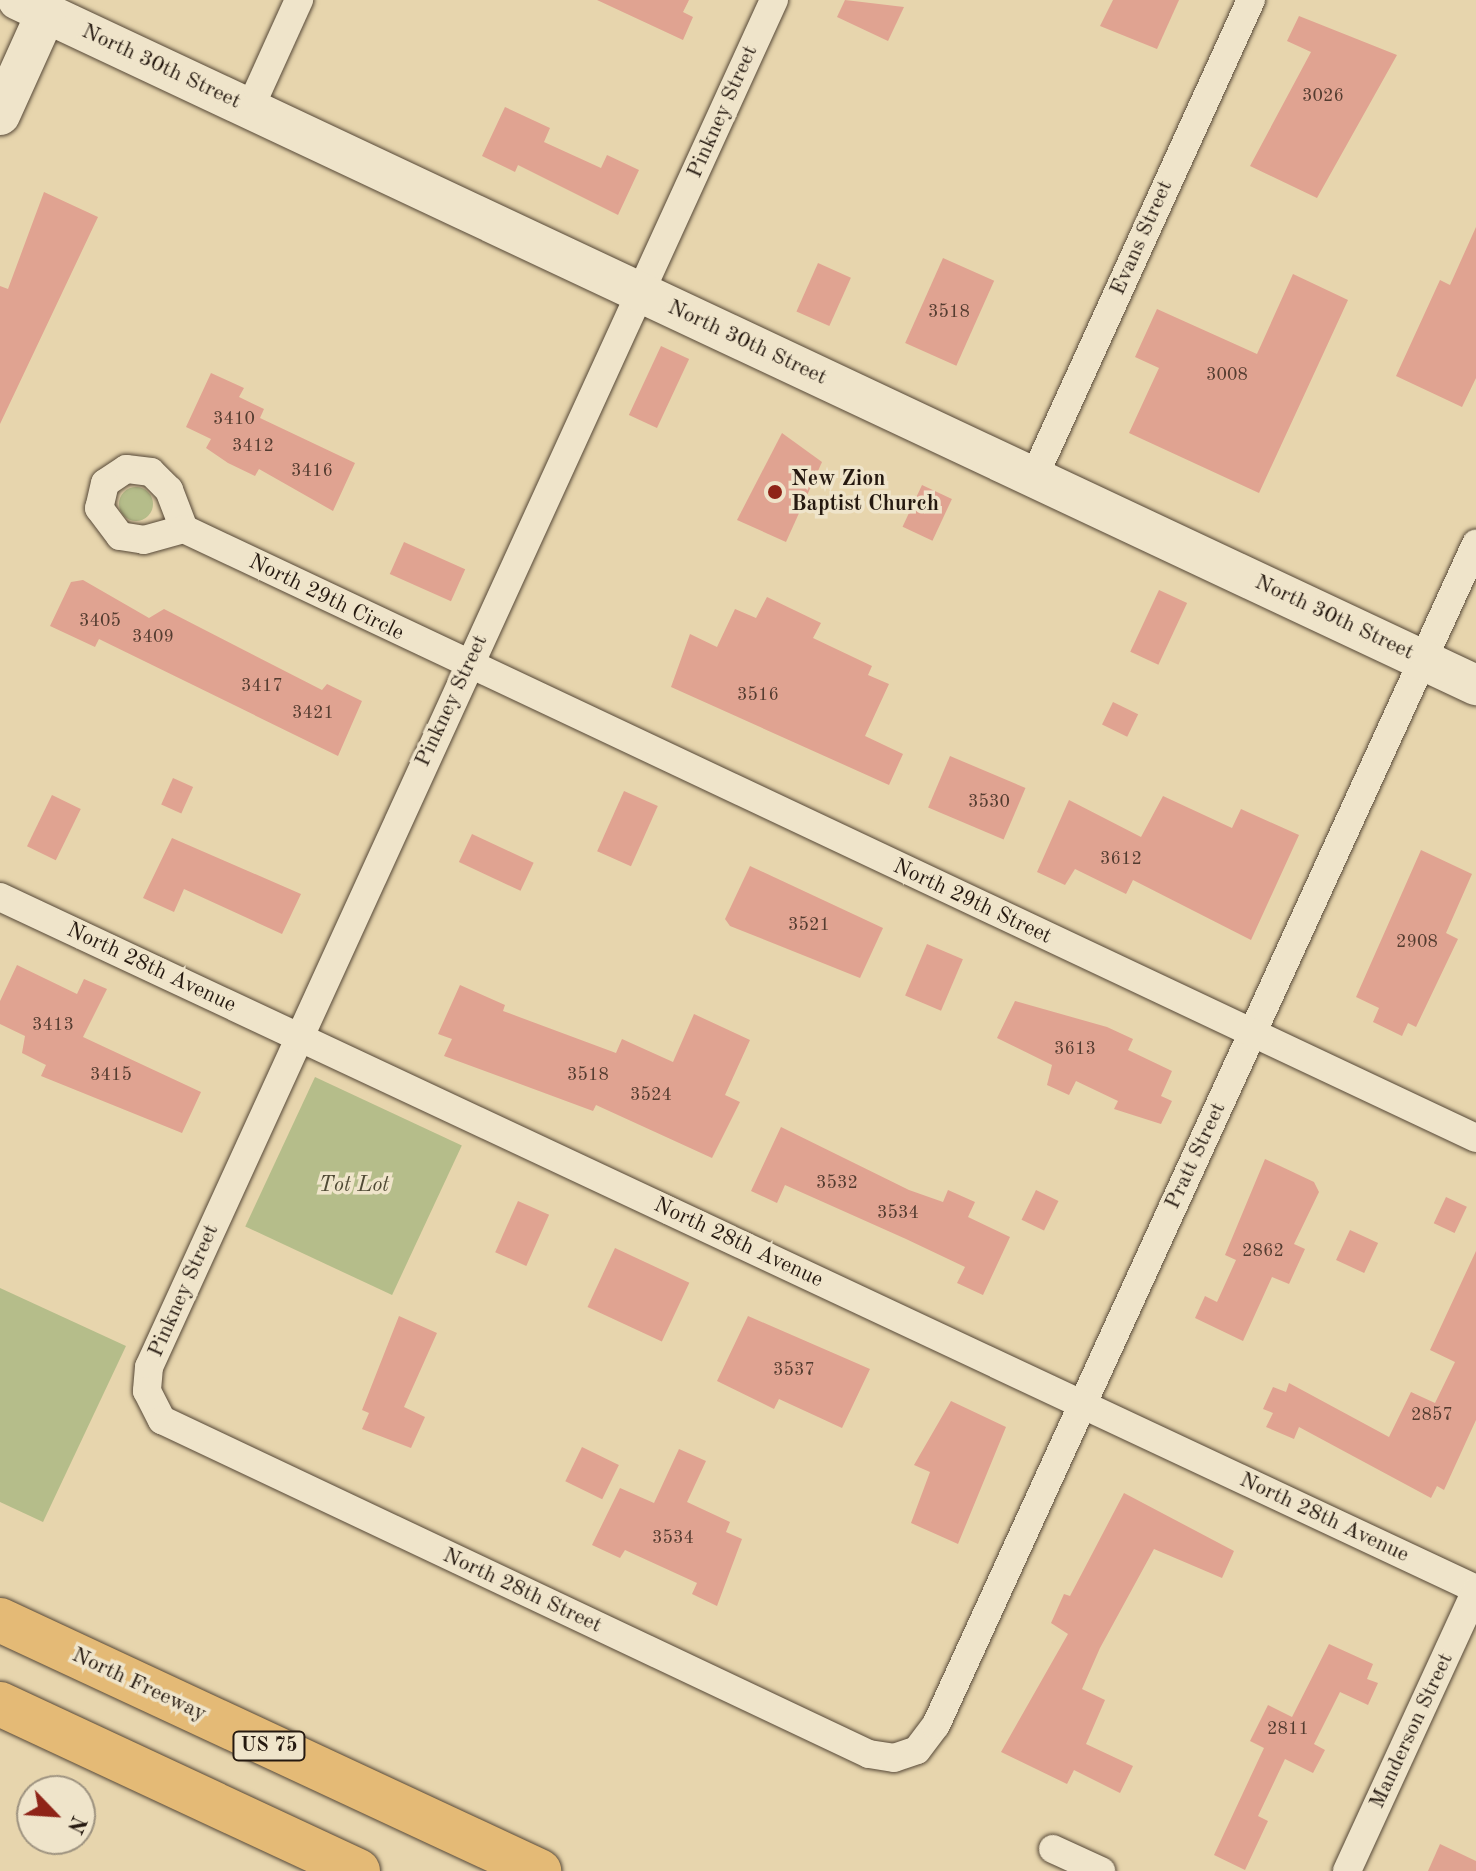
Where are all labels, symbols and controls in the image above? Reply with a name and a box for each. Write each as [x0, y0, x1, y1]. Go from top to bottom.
street label: North 30th Street [77, 19, 245, 115]
street label: Pinkney Street [682, 42, 764, 182]
house number: 3026 [1302, 85, 1344, 107]
street label: Evans Street [1105, 176, 1179, 300]
street label: North 30th Street [663, 295, 831, 391]
house number: 3518 [928, 301, 970, 323]
house number: 3008 [1206, 364, 1248, 386]
house number: 3410 [213, 408, 255, 430]
house number: 3412 [232, 435, 274, 457]
house number: 3416 [291, 460, 333, 482]
place label: New Zion Baptist Church [791, 466, 939, 518]
marker: New Zion Baptist Church [766, 483, 784, 501]
street label: North 29th Circle [244, 549, 408, 647]
street label: North 30th Street [1250, 570, 1418, 666]
house number: 3405 [79, 610, 121, 632]
house number: 3409 [132, 626, 174, 648]
street label: Pinkney Street [410, 631, 494, 771]
house number: 3417 [241, 675, 283, 697]
house number: 3516 [737, 684, 779, 706]
house number: 3421 [292, 702, 334, 724]
house number: 3530 [968, 791, 1010, 813]
house number: 3612 [1100, 848, 1142, 870]
street label: North 29th Street [888, 854, 1056, 950]
house number: 3521 [788, 914, 830, 936]
street label: North 28th Avenue [62, 917, 240, 1019]
house number: 2908 [1396, 931, 1438, 953]
house number: 3413 [32, 1014, 74, 1036]
house number: 3613 [1054, 1038, 1096, 1060]
house number: 3415 [90, 1064, 132, 1086]
house number: 3518 [567, 1064, 609, 1086]
house number: 3524 [630, 1084, 672, 1106]
street label: Pratt Street [1160, 1098, 1232, 1214]
house number: 3532 [816, 1172, 858, 1194]
park label: Tot Lot [319, 1173, 389, 1199]
street label: North 28th Avenue [649, 1192, 827, 1294]
house number: 3534 [877, 1202, 919, 1224]
street label: Pinkney Street [143, 1221, 225, 1361]
house number: 2862 [1242, 1240, 1284, 1262]
house number: 3537 [773, 1359, 815, 1381]
house number: 2857 [1411, 1404, 1453, 1426]
street label: North 28th Avenue [1235, 1467, 1413, 1569]
house number: 3534 [652, 1527, 694, 1549]
street label: North 28th Street [438, 1543, 606, 1639]
street label: North Freeway [68, 1642, 210, 1728]
street label: Manderson Street [1364, 1649, 1460, 1813]
house number: 2811 [1267, 1718, 1309, 1740]
road number: US 75 [231, 1730, 307, 1762]
north arrow [16, 1775, 96, 1855]
text: N [62, 1812, 89, 1837]

